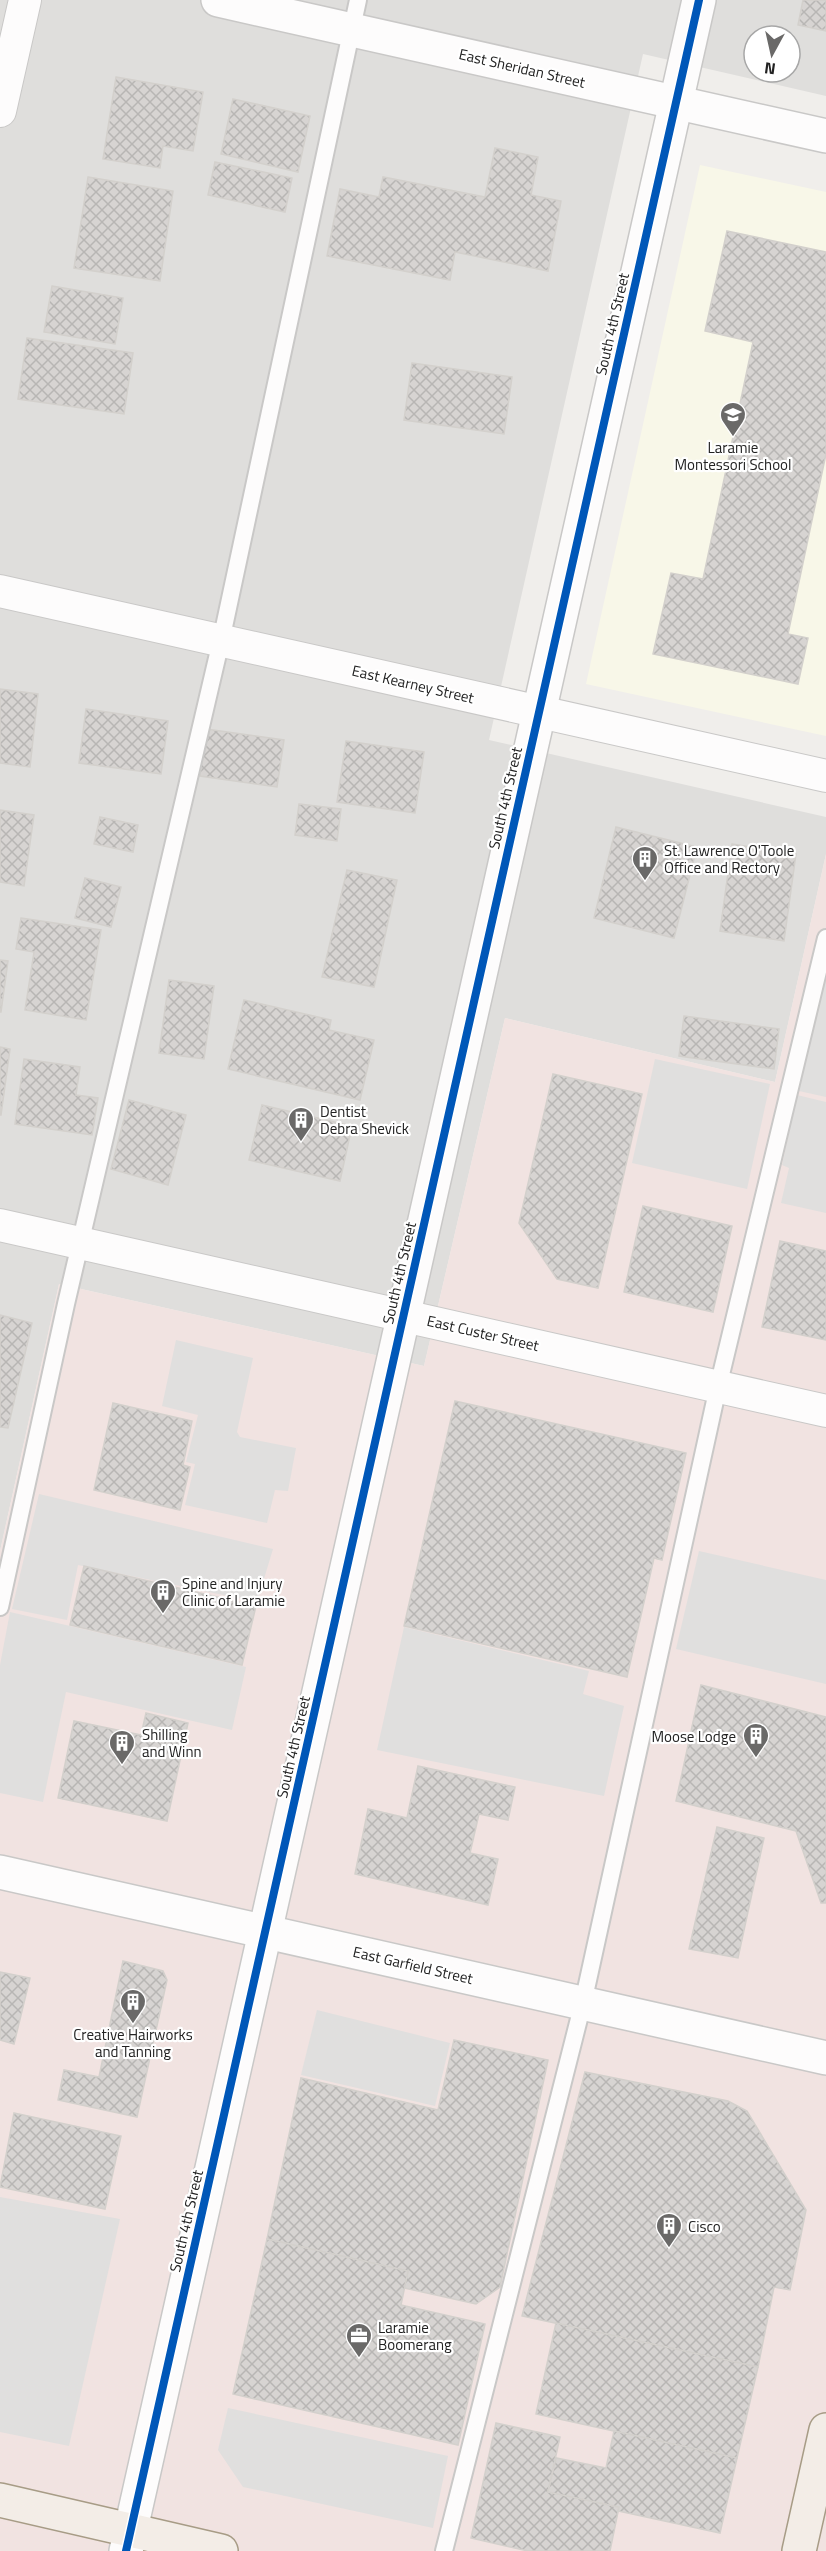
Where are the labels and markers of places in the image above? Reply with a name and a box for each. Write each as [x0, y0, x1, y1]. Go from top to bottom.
school or university icon: Laramie Montessori School [718, 400, 748, 438]
place label: Laramie Montessori School [675, 436, 791, 476]
place label: St. Lawrence O'Toole Office and Rectory [664, 839, 794, 879]
building icon: St. Lawrence O'Toole Office and Rectory [630, 844, 660, 882]
place label: Dentist Debra Shevick [320, 1100, 409, 1140]
building icon: Dentist Debra Shevick [286, 1105, 316, 1143]
place label: Spine and Injury Clinic of Laramie [182, 1572, 285, 1612]
building icon: Spine and Injury Clinic of Laramie [148, 1577, 178, 1615]
building icon: Moose Lodge [741, 1721, 771, 1759]
place label: Shilling and Winn [142, 1723, 202, 1763]
place label: Moose Lodge [652, 1725, 736, 1748]
building icon: Shilling and Winn [107, 1728, 137, 1766]
building icon: Creative Hairworks and Tanning [118, 1987, 148, 2025]
place label: Creative Hairworks and Tanning [73, 2023, 193, 2063]
building icon: Cisco [654, 2211, 684, 2249]
place label: Cisco [688, 2215, 721, 2238]
place label: Laramie Boomerang [378, 2316, 452, 2356]
office icon: Laramie Boomerang [344, 2321, 374, 2359]

